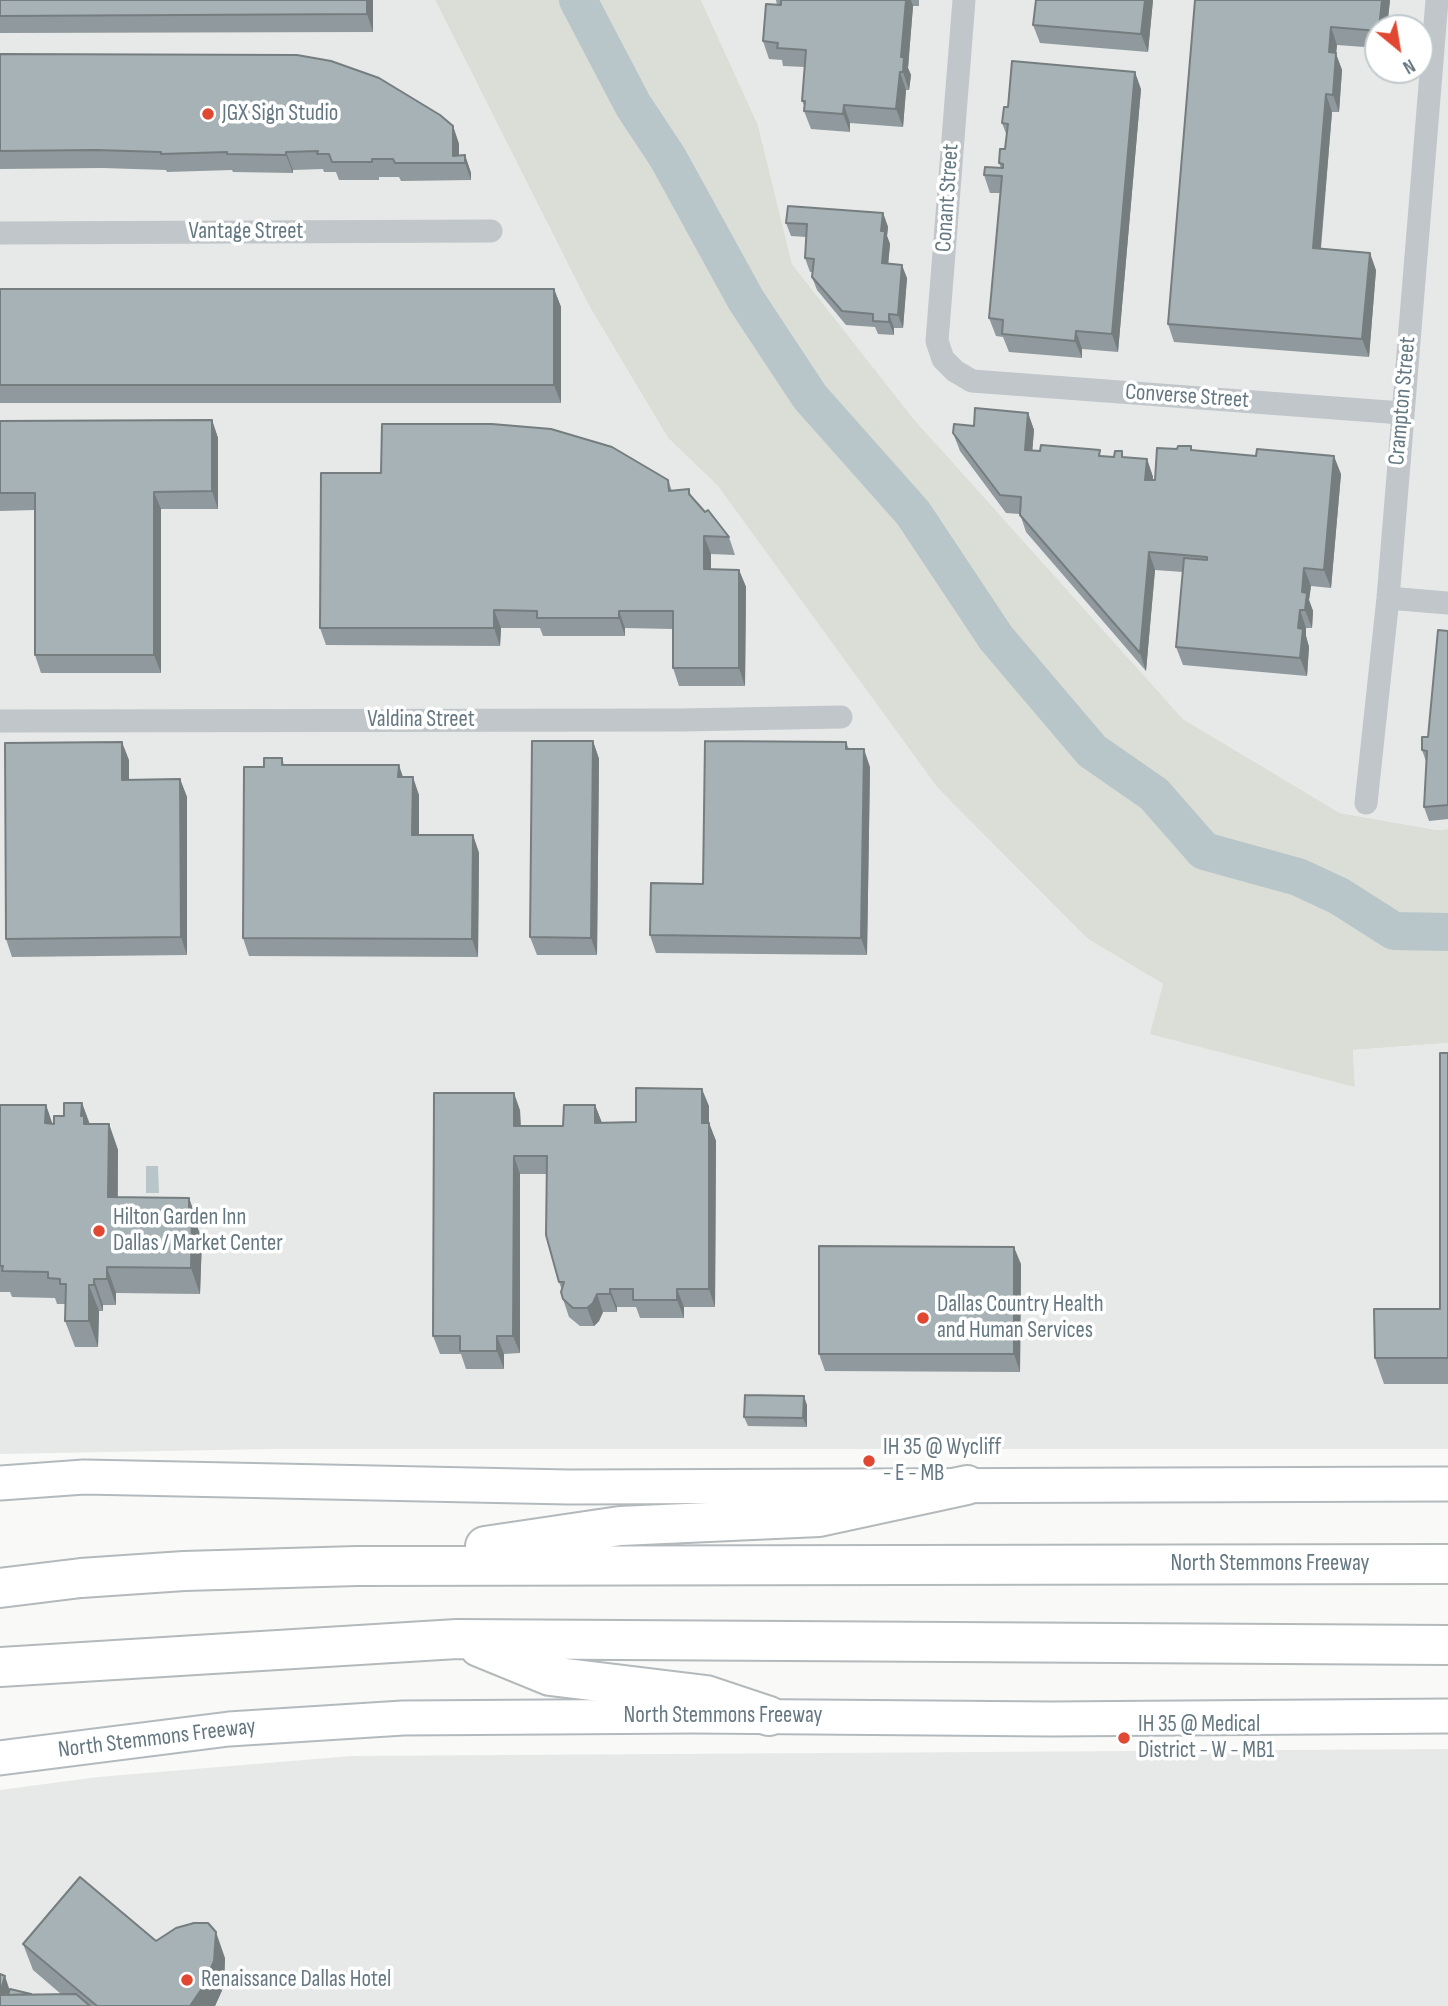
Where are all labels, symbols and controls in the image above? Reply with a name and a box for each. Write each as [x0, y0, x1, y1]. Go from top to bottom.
north arrow [1364, 14, 1434, 84]
text: N [1399, 53, 1419, 78]
place label: JGX Sign Studio [222, 100, 338, 128]
marker: JGX Sign Studio [200, 106, 216, 122]
street label: Conant Street [930, 143, 966, 253]
street label: Vantage Street [189, 218, 303, 246]
street label: Crampton Street [1384, 336, 1422, 466]
street label: Converse Street [1124, 379, 1250, 415]
street label: Valdina Street [367, 706, 475, 734]
place label: Hilton Garden Inn Dallas / Market Center [113, 1204, 283, 1258]
marker: Hilton Garden Inn Dallas / Market Center [91, 1223, 107, 1239]
place label: Dallas Country Health and Human Services [937, 1291, 1104, 1345]
marker: Dallas Country Health and Human Services [915, 1310, 931, 1326]
place label: IH 35 @ Wycliff - E - MB [883, 1434, 1001, 1488]
marker: IH 35 @ Wycliff - E - MB [861, 1453, 877, 1469]
street label: North Stemmons Freeway [1171, 1550, 1369, 1578]
street label: North Stemmons Freeway [624, 1702, 822, 1730]
place label: IH 35 @ Medical District - W - MB1 [1138, 1711, 1274, 1765]
street label: North Stemmons Freeway [57, 1713, 257, 1765]
marker: IH 35 @ Medical District - W - MB1 [1116, 1730, 1132, 1746]
place label: Renaissance Dallas Hotel [201, 1966, 391, 1994]
marker: Renaissance Dallas Hotel [179, 1972, 195, 1988]

